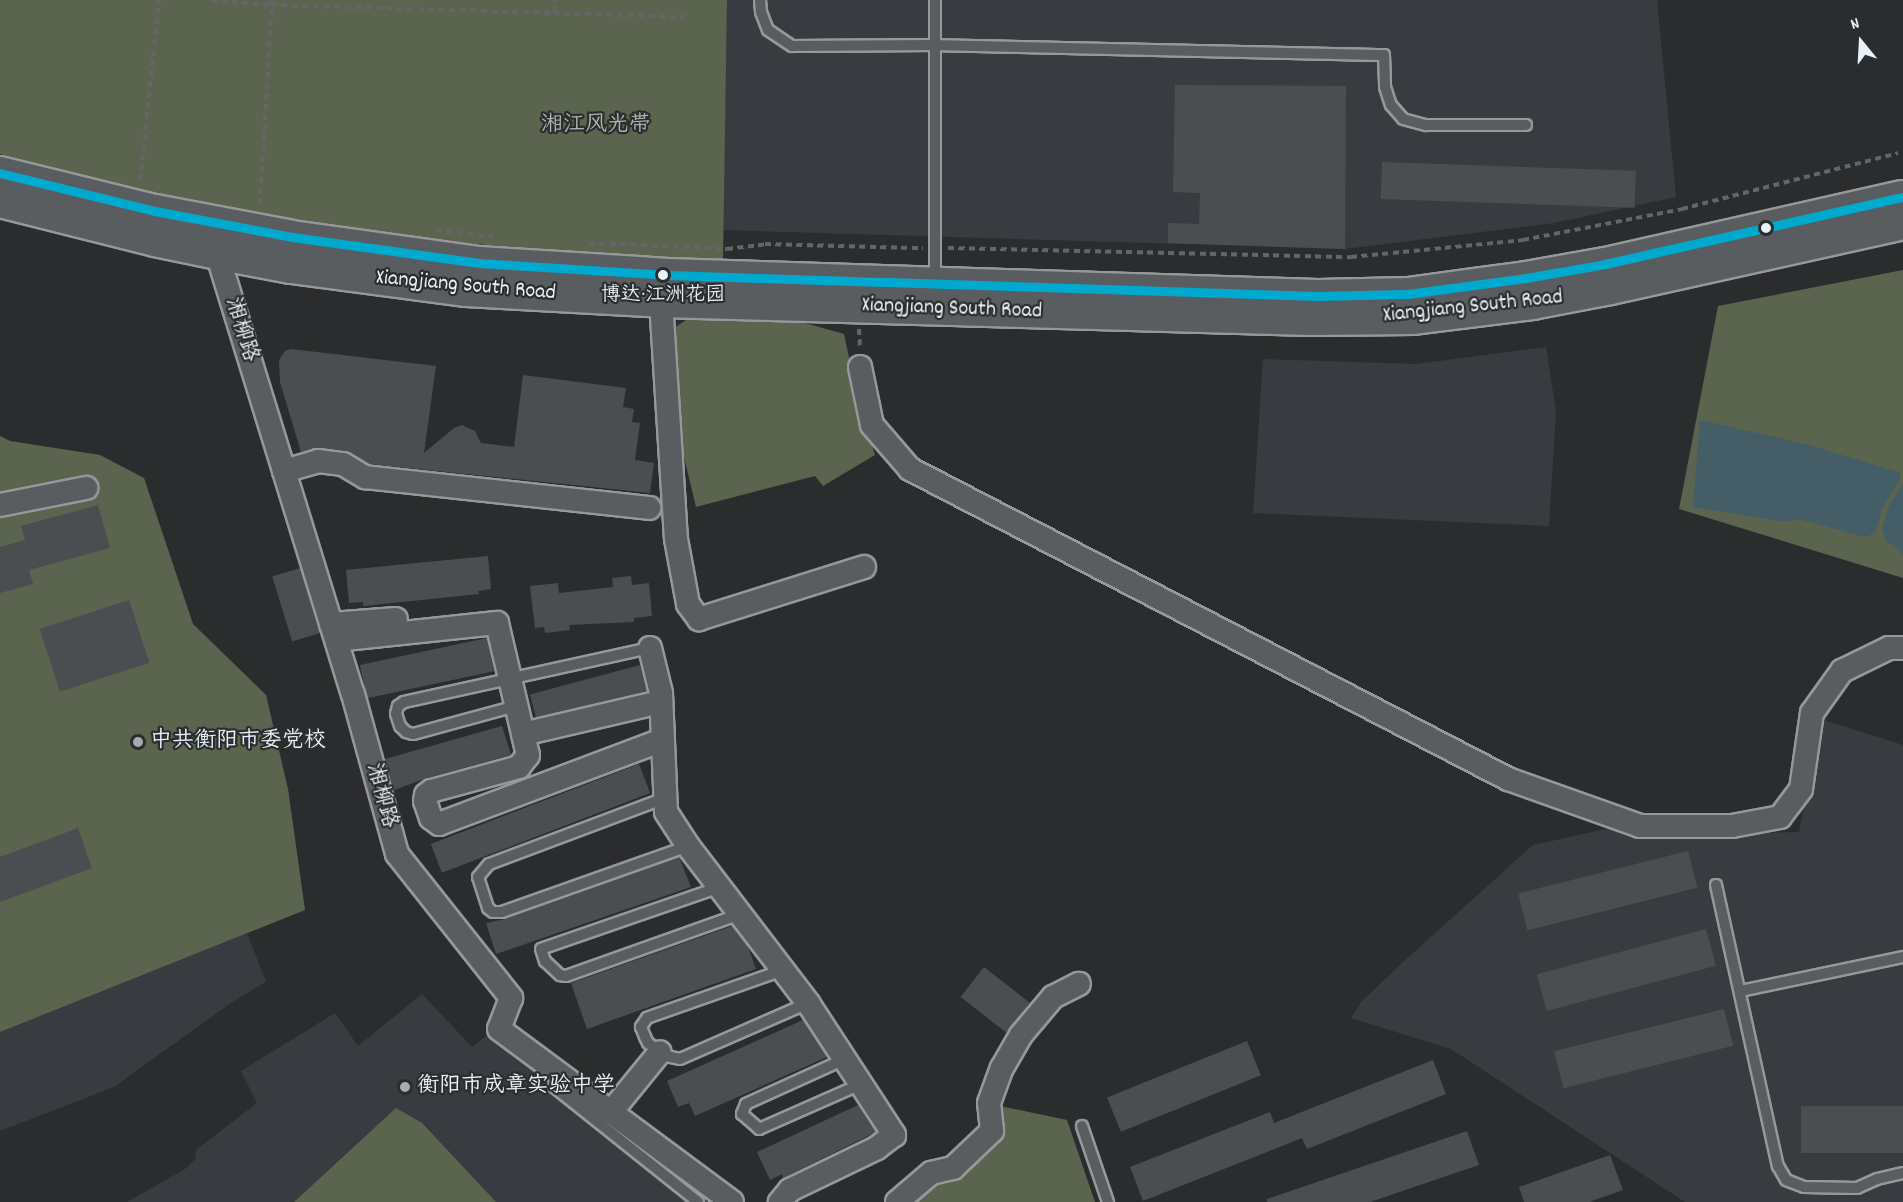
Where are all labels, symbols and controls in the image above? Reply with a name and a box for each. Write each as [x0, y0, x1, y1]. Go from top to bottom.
north arrow [1831, 12, 1891, 72]
text: N [1848, 12, 1863, 37]
park label: 湘江风光带 [541, 113, 651, 139]
unlabelled marker [1760, 222, 1772, 234]
street label: Xiangjiang South Road [375, 265, 557, 307]
marker: 博达·江洲花园 [657, 269, 669, 281]
place label: 博达·江洲花园 [601, 284, 725, 308]
street label: Xiangjiang South Road [1382, 284, 1564, 330]
street label: Xiangjiang South Road [861, 293, 1043, 325]
street label: 湘柳路 [219, 295, 263, 365]
place label: 中共衡阳市委党校 [150, 729, 326, 755]
marker: 中共衡阳市委党校 [131, 735, 145, 749]
street label: 湘柳路 [360, 761, 402, 831]
place label: 衡阳市成章实验中学 [417, 1074, 615, 1100]
marker: 衡阳市成章实验中学 [398, 1080, 412, 1094]

